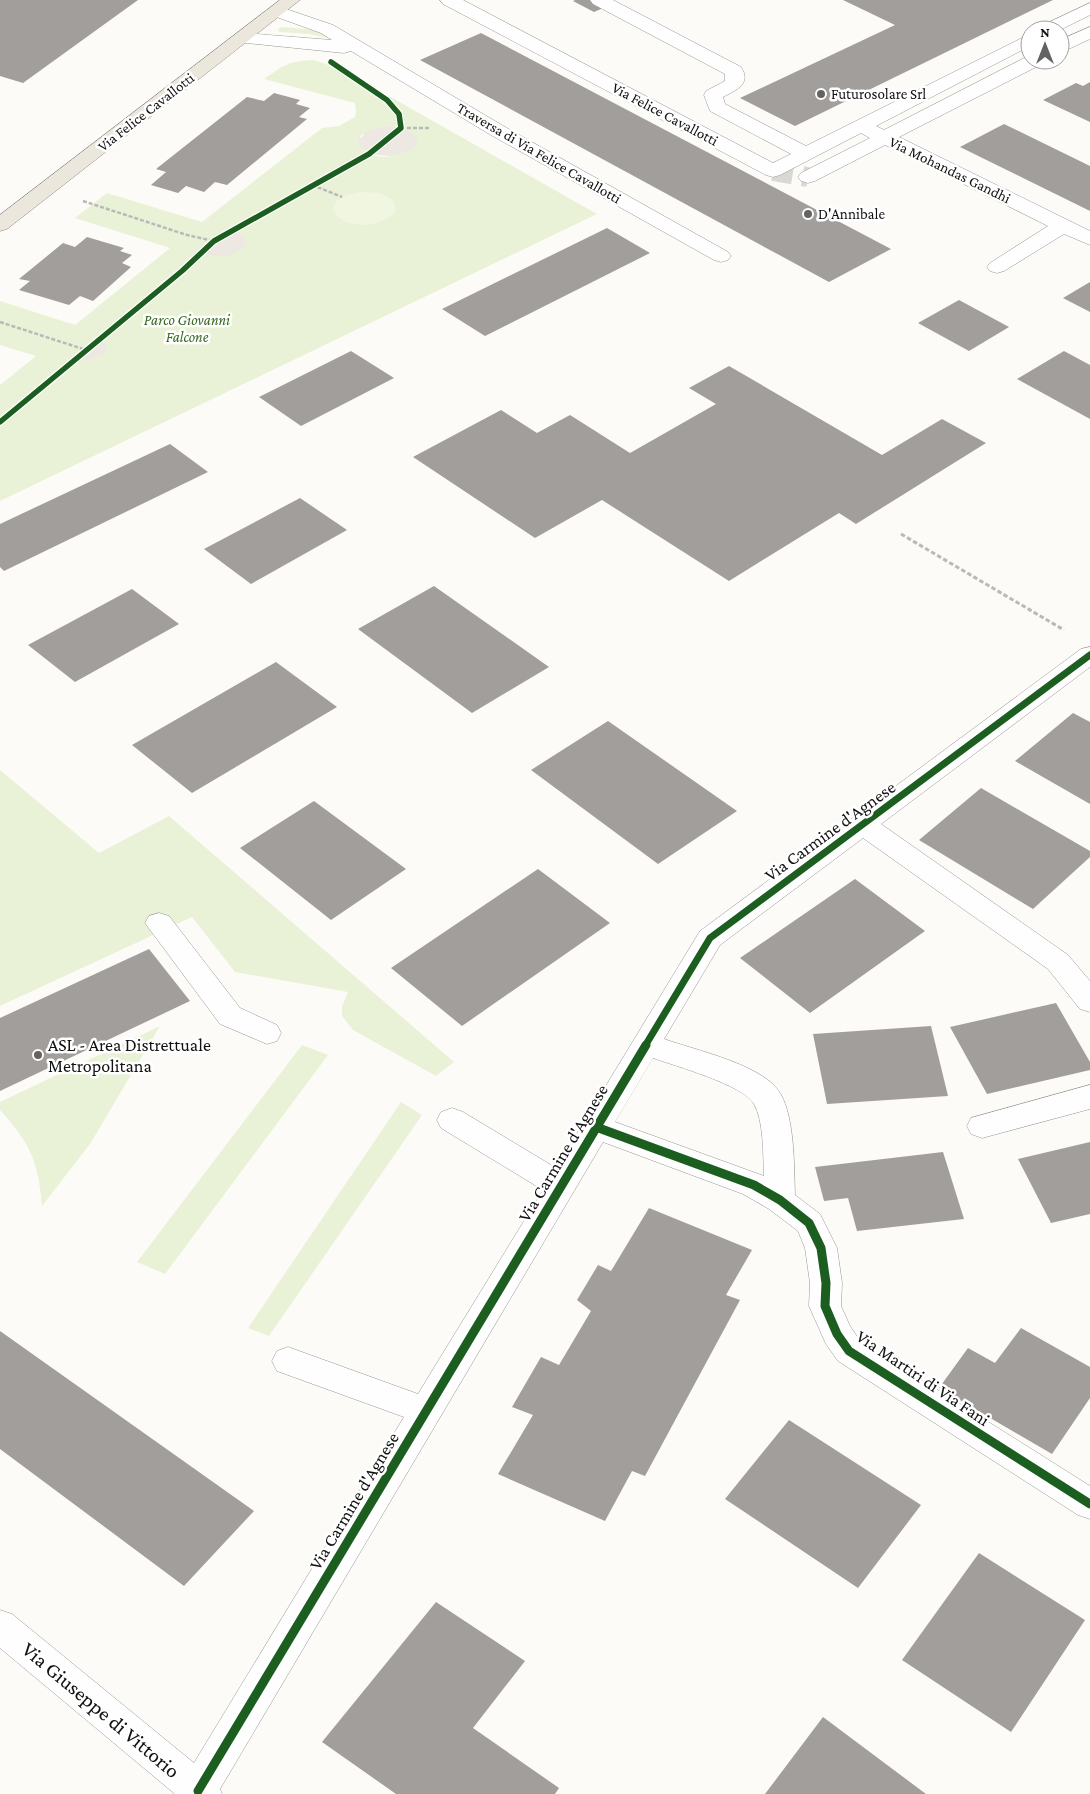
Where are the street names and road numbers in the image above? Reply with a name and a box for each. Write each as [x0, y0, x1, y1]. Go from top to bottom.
street label: Via Felice Cavallotti [95, 69, 197, 155]
street label: Via Felice Cavallotti [609, 79, 721, 149]
street label: Traversa di Via Felice Cavallotti [454, 99, 624, 207]
street label: Via Mohandas Gandhi [887, 134, 1013, 206]
street label: Via Carmine d'Agnese [761, 777, 899, 885]
street label: Via Carmine d'Agnese [514, 1081, 612, 1225]
street label: Via Martiri di Via Fani [853, 1326, 994, 1430]
street label: Via Carmine d'Agnese [305, 1429, 403, 1573]
street label: Via Giuseppe di Vittorio [17, 1637, 185, 1783]

